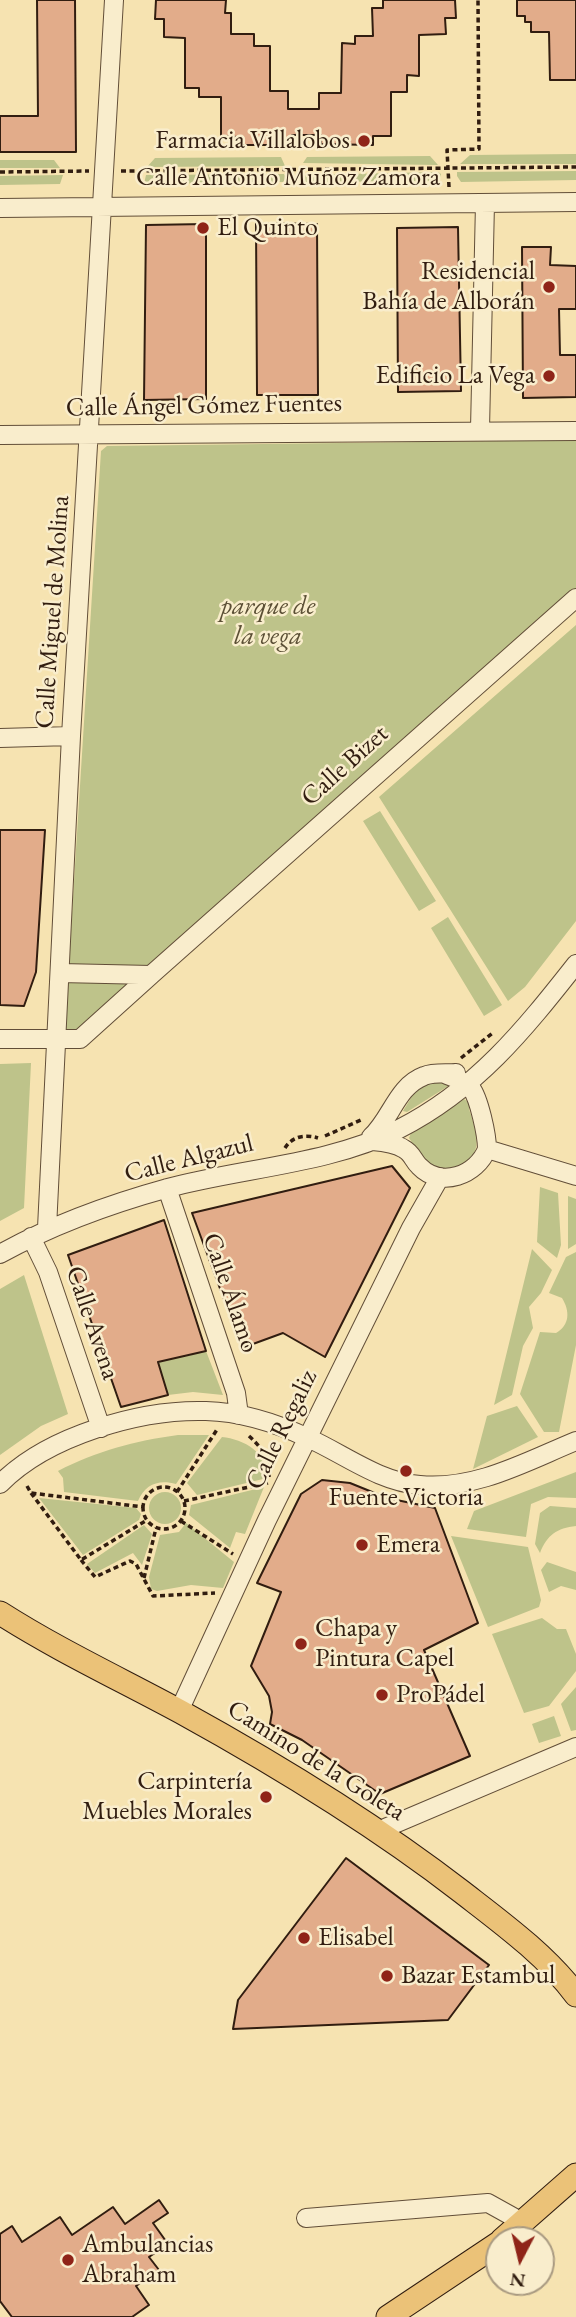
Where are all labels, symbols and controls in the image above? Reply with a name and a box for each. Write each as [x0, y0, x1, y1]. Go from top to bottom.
place label: Farmacia Villalobos [155, 125, 350, 157]
marker: Farmacia Villalobos [356, 133, 372, 149]
street label: Calle Antonio Muñoz Zamora [136, 162, 440, 194]
place label: El Quinto [217, 212, 318, 244]
marker: El Quinto [195, 220, 211, 236]
place label: Residencial Bahía de Alborán [362, 256, 535, 318]
marker: Residencial Bahía de Alborán [541, 279, 557, 295]
place label: Edificio La Vega [376, 360, 535, 392]
marker: Edificio La Vega [541, 368, 557, 384]
street label: Calle Ángel Gómez Fuentes [66, 388, 342, 424]
street label: Calle Miguel de Molina [29, 494, 77, 730]
park label: parque de la vega [221, 591, 315, 652]
street label: Calle Bizet [295, 719, 395, 813]
street label: Calle Algazul [121, 1128, 257, 1190]
street label: Calle Álamo [195, 1229, 265, 1357]
street label: Calle Avena [58, 1262, 126, 1384]
street label: Calle Regaliz [240, 1365, 324, 1495]
marker: Fuente Victoria [398, 1463, 414, 1479]
place label: Fuente Victoria [329, 1482, 483, 1514]
place label: Emera [376, 1529, 440, 1561]
marker: Emera [354, 1537, 370, 1553]
place label: Chapa y Pintura Capel [315, 1613, 454, 1674]
marker: Chapa y Pintura Capel [293, 1636, 309, 1652]
place label: ProPádel [396, 1679, 485, 1711]
marker: ProPádel [374, 1687, 390, 1703]
street label: Camino de la Goleta [221, 1694, 411, 1828]
place label: Carpintería Muebles Morales [82, 1766, 252, 1828]
marker: Carpintería Muebles Morales [258, 1789, 274, 1805]
place label: Elisabel [318, 1922, 394, 1954]
marker: Elisabel [296, 1930, 312, 1946]
place label: Bazar Estambul [401, 1960, 555, 1992]
marker: Bazar Estambul [379, 1968, 395, 1984]
north arrow [485, 2226, 555, 2296]
place label: Ambulancias Abraham [82, 2229, 213, 2290]
marker: Ambulancias Abraham [60, 2252, 76, 2268]
text: N [508, 2267, 527, 2294]

